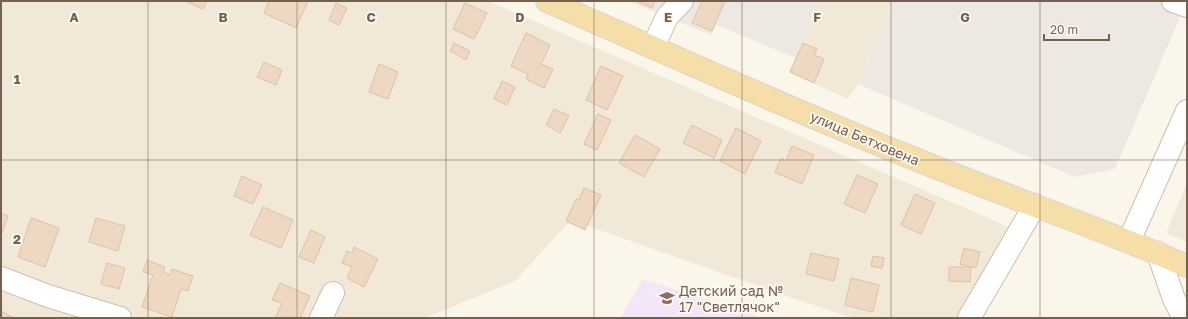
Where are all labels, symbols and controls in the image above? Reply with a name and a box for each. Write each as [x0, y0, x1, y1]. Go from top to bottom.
text: A [69, 9, 79, 25]
text: B [218, 9, 228, 25]
text: C [366, 9, 376, 25]
text: D [515, 9, 525, 25]
text: E [664, 9, 672, 25]
text: F [813, 9, 821, 25]
text: G [960, 9, 970, 25]
scale bar [1044, 16, 1109, 42]
text: 20 m [1050, 22, 1078, 37]
text: 1 [14, 71, 21, 87]
street label: улица Бетховена [808, 107, 922, 169]
text: 2 [13, 231, 21, 247]
place label: Детский сад № 17 "Светлячок" [679, 282, 784, 315]
school or university icon: Детский сад № 17 "Светлячок" [658, 289, 676, 307]

